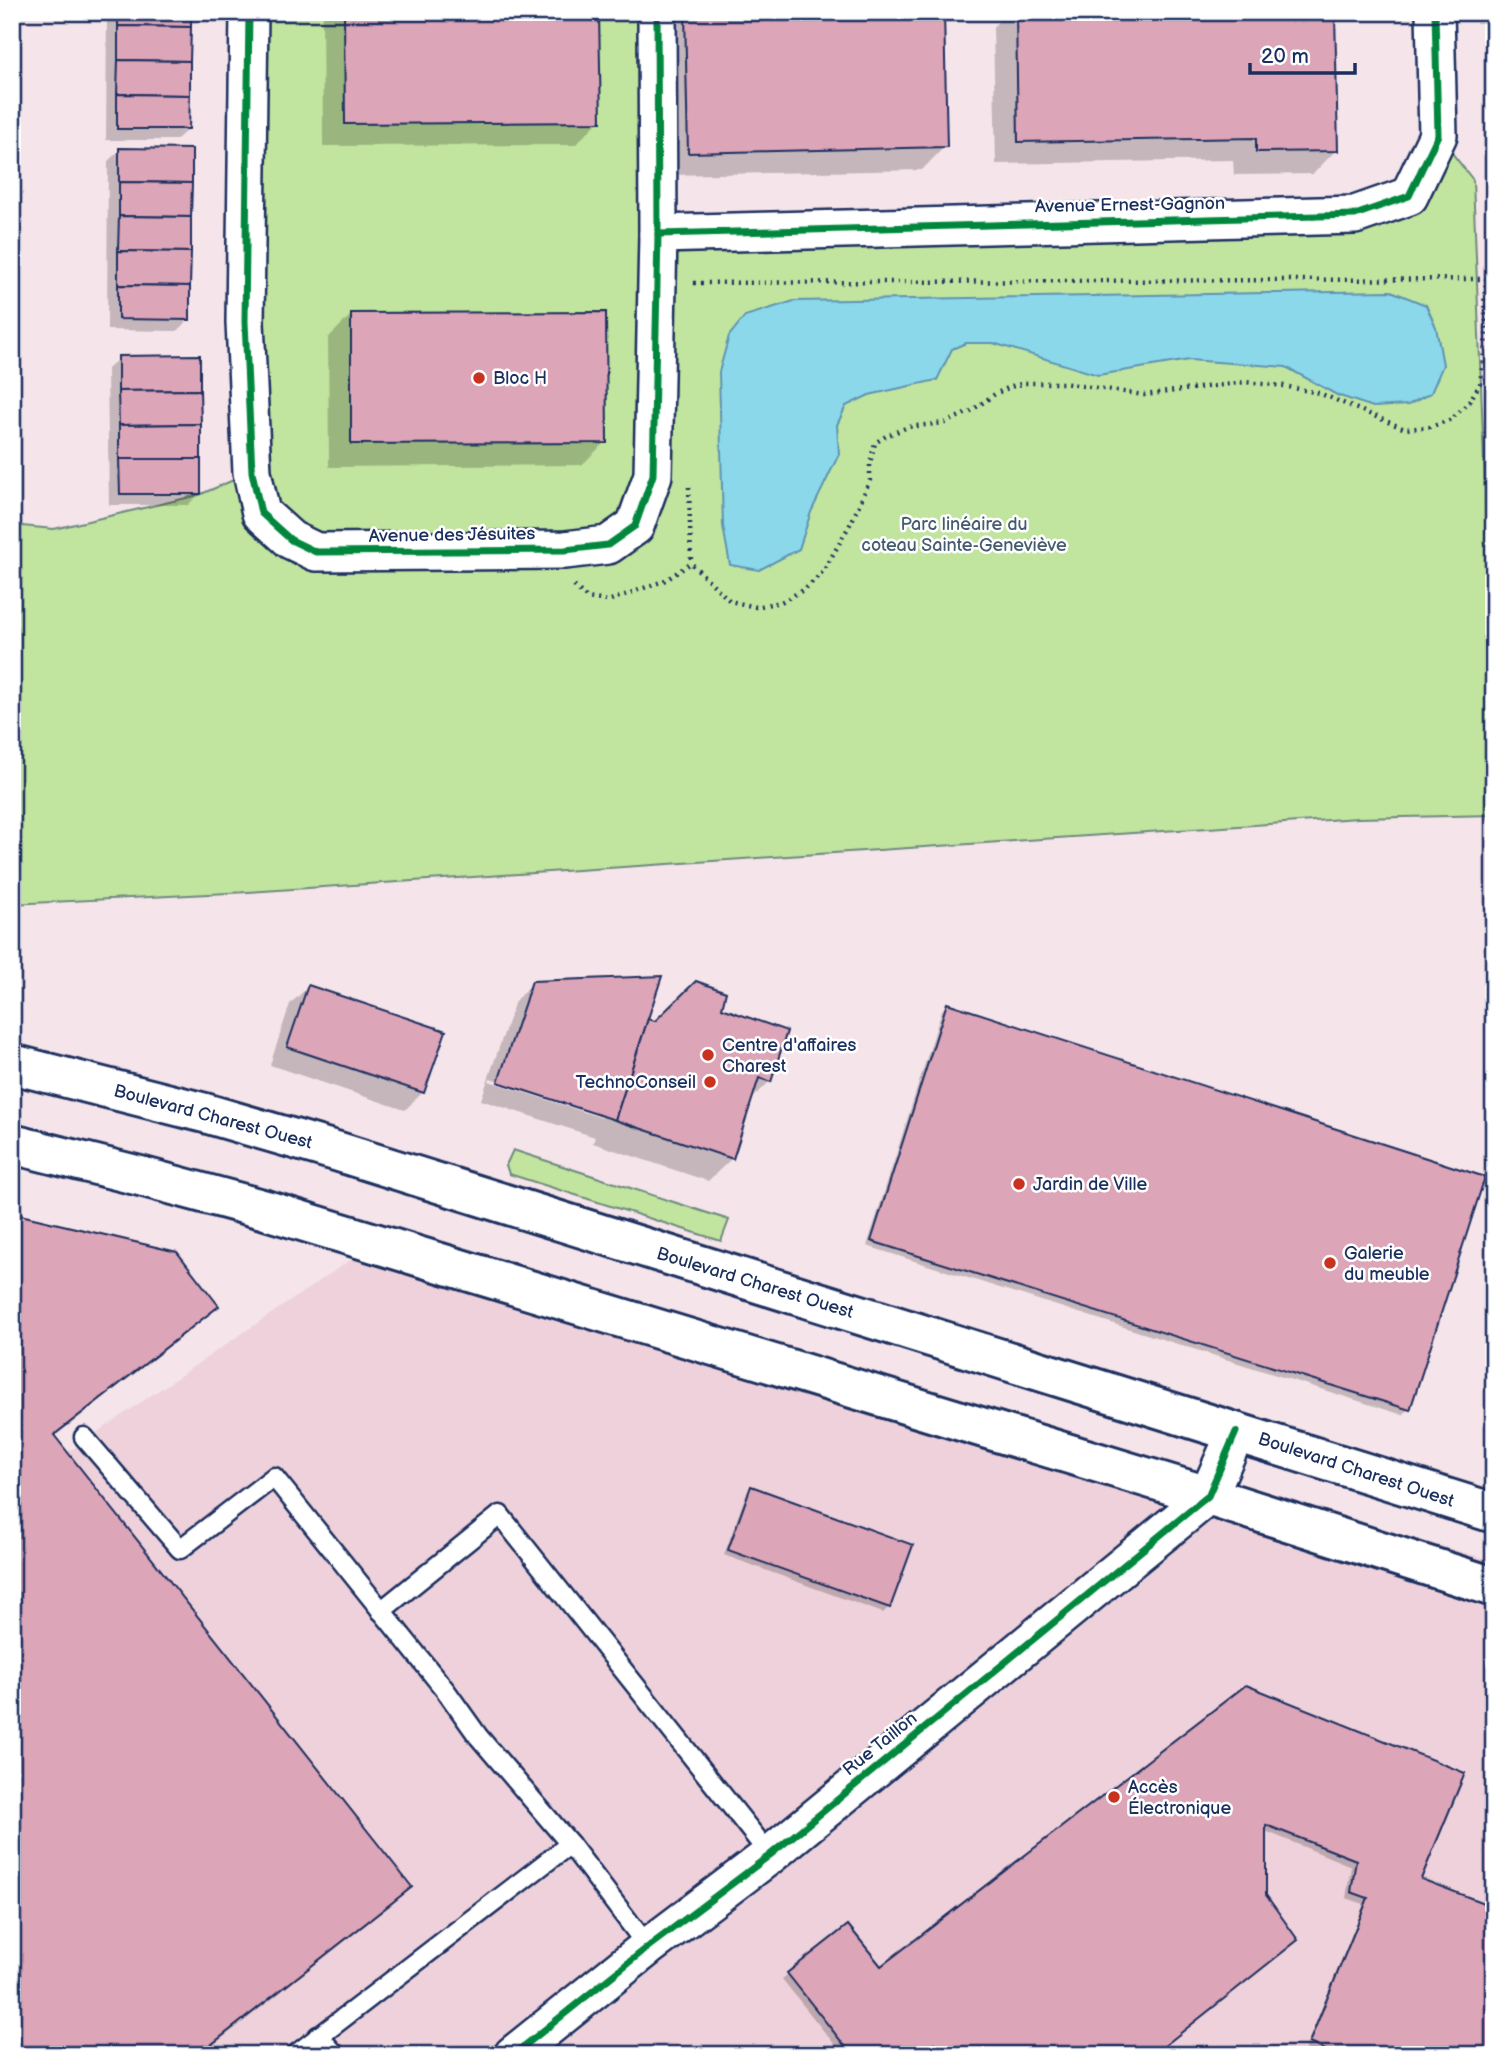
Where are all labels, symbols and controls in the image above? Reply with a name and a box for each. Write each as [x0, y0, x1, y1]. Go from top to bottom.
scale bar [1250, 32, 1356, 76]
text: 20 m [1261, 44, 1309, 69]
street label: Avenue Ernest-Gagnon [1035, 193, 1225, 217]
place label: Bloc H [493, 368, 547, 389]
marker: Bloc H [471, 370, 487, 386]
park label: Parc linéaire du coteau Sainte-Geneviève [861, 514, 1067, 556]
street label: Avenue des Jésuites [368, 523, 536, 547]
place label: Centre d'affaires Charest [722, 1035, 856, 1077]
marker: Centre d'affaires Charest [700, 1047, 716, 1063]
place label: TechnoConseil [576, 1072, 696, 1093]
marker: TechnoConseil [702, 1074, 718, 1090]
street label: Boulevard Charest Ouest [111, 1080, 315, 1154]
place label: Jardin de Ville [1033, 1174, 1147, 1195]
marker: Jardin de Ville [1011, 1176, 1027, 1192]
street label: Boulevard Charest Ouest [654, 1243, 856, 1323]
place label: Galerie du meuble [1344, 1243, 1430, 1285]
marker: Galerie du meuble [1322, 1255, 1338, 1271]
street label: Boulevard Charest Ouest [1255, 1428, 1457, 1512]
street label: Rue Taillon [839, 1708, 921, 1780]
place label: Accès Électronique [1128, 1777, 1231, 1819]
marker: Accès Électronique [1106, 1789, 1122, 1805]

